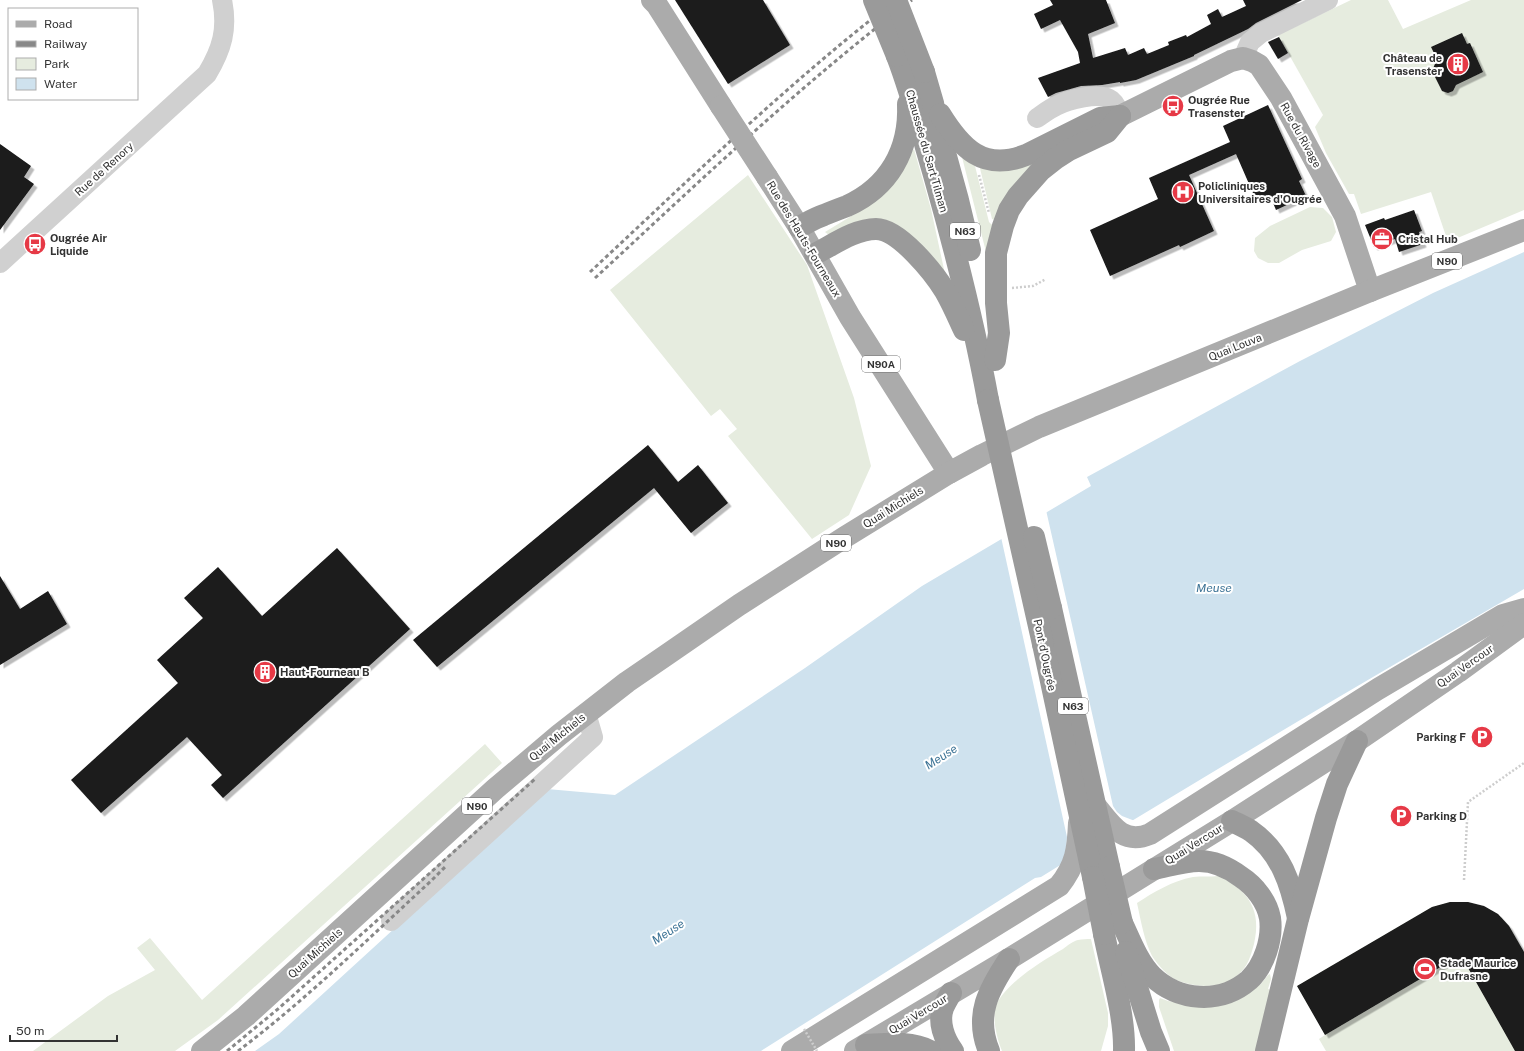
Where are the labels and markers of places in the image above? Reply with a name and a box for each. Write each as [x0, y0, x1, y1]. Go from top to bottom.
building icon: Château de Trasenster [1445, 51, 1471, 77]
place label: Château de Trasenster [1383, 52, 1442, 77]
bus stop icon: Ougrée Rue Trasenster [1160, 93, 1186, 119]
place label: Ougrée Rue Trasenster [1188, 94, 1250, 119]
hospital icon: Policliniques Universitaires d'Ougrée [1170, 179, 1196, 205]
place label: Policliniques Universitaires d'Ougrée [1198, 180, 1322, 205]
office icon: Cristal Hub [1369, 226, 1395, 252]
bus stop icon: Ougrée Air Liquide [22, 231, 48, 257]
place label: Ougrée Air Liquide [50, 232, 107, 257]
place label: Cristal Hub [1398, 233, 1458, 245]
building icon: Haut-Fourneau B [252, 659, 278, 685]
place label: Haut-Fourneau B [280, 666, 370, 678]
parking icon: Parking F [1469, 724, 1495, 750]
place label: Parking F [1416, 731, 1466, 743]
parking icon: Parking D [1388, 803, 1414, 829]
place label: Parking D [1416, 810, 1467, 822]
sports icon: Stade Maurice Dufrasne [1412, 956, 1438, 982]
place label: Stade Maurice Dufrasne [1440, 957, 1516, 982]

